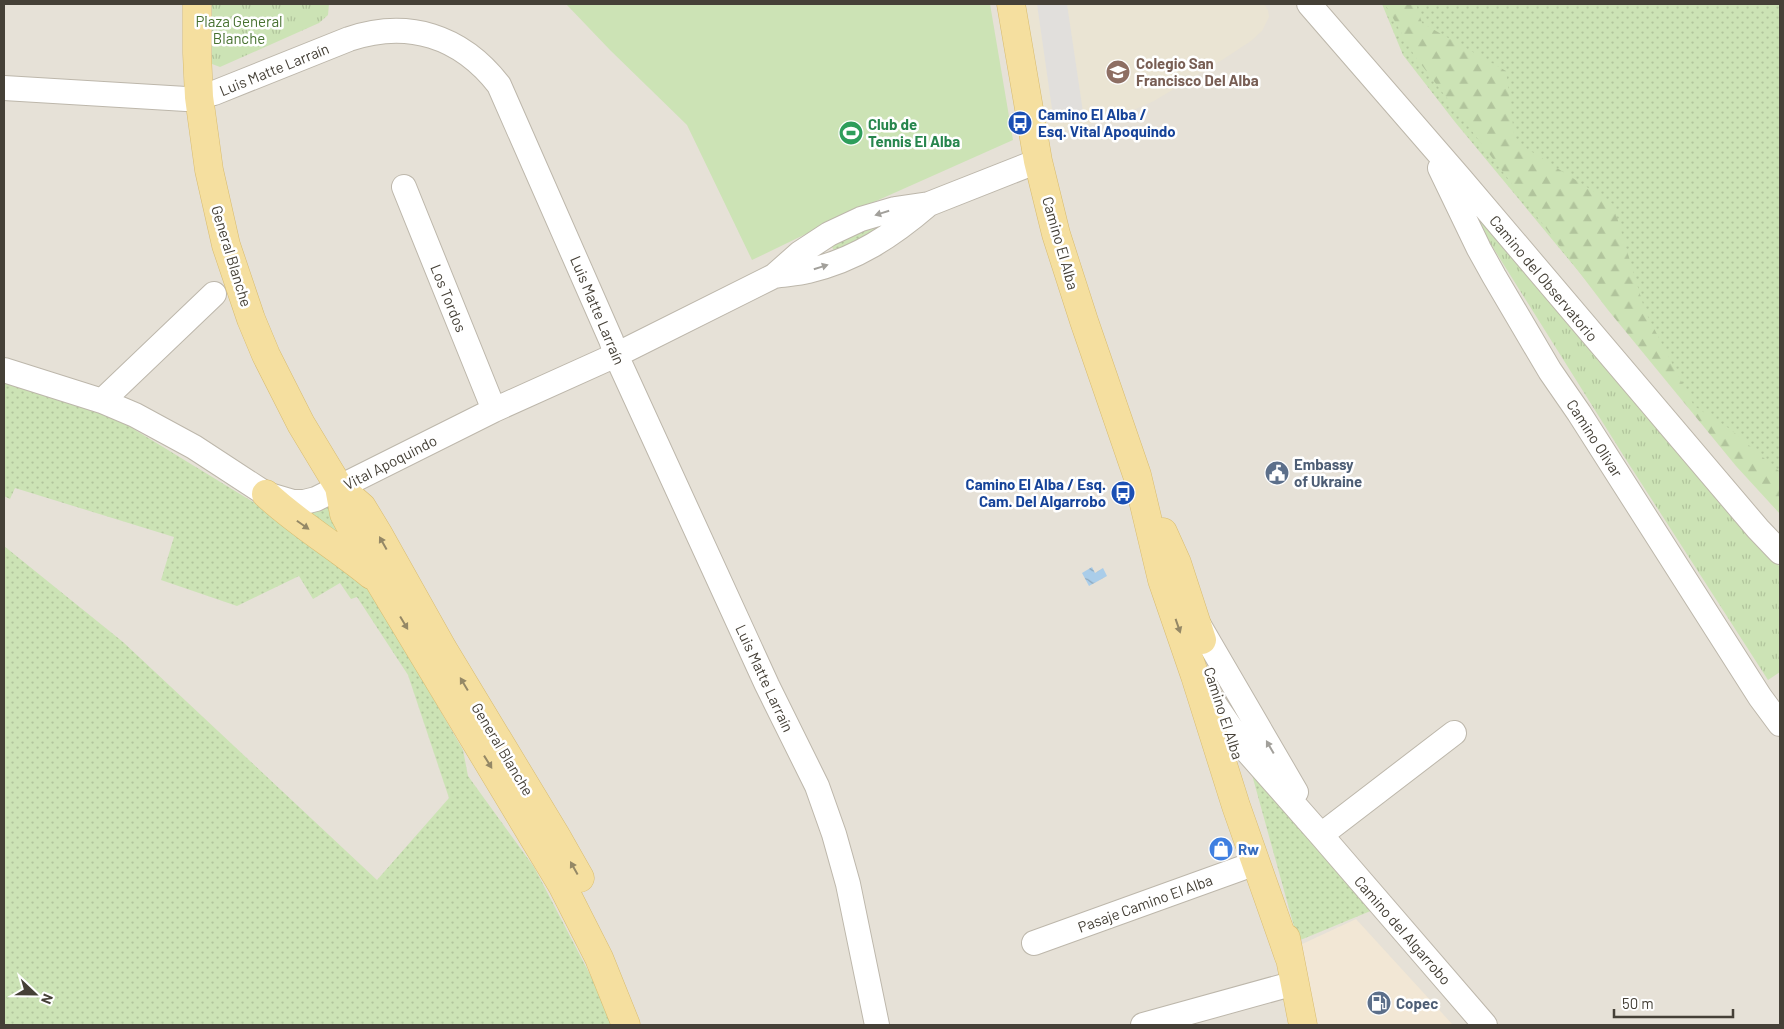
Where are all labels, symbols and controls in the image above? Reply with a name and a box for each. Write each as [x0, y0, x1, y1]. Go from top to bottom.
park label: Plaza General Blanche [195, 12, 283, 47]
street label: Luis Matte Larraín [217, 39, 331, 99]
place label: Colegio San Francisco Del Alba [1136, 54, 1259, 89]
school or university icon: Colegio San Francisco Del Alba [1105, 59, 1131, 85]
place label: Camino El Alba / Esq. Vital Apoquindo [1038, 105, 1176, 140]
bus stop icon: Camino El Alba / Esq. Vital Apoquindo [1007, 110, 1033, 136]
place label: Club de Tennis El Alba [868, 115, 960, 150]
sports icon: Club de Tennis El Alba [838, 120, 864, 146]
street label: Camino El Alba [1039, 194, 1083, 292]
street label: General Blanche [208, 203, 256, 309]
one-way arrow [874, 209, 889, 217]
street label: Camino del Observatorio [1486, 211, 1602, 345]
street label: Luis Matte Larraín [567, 253, 629, 367]
street label: Los Tordos [427, 261, 471, 335]
one-way arrow [814, 263, 829, 270]
street label: Camino Olivar [1563, 396, 1627, 481]
street label: Vital Apoquindo [340, 431, 440, 493]
place label: Embassy of Ukraine [1294, 455, 1362, 490]
public building icon: Embassy of Ukraine [1264, 460, 1290, 486]
place label: Camino El Alba / Esq. Cam. Del Algarrobo [966, 475, 1106, 510]
bus stop icon: Camino El Alba / Esq. Cam. Del Algarrobo [1110, 480, 1136, 506]
one-way arrow [296, 520, 310, 530]
one-way arrow [379, 535, 387, 550]
one-way arrow [399, 617, 408, 630]
one-way arrow [1175, 619, 1182, 634]
street label: Luis Matte Larraín [732, 621, 798, 735]
street label: Camino El Alba [1201, 665, 1247, 761]
one-way arrow [459, 677, 468, 690]
street label: General Blanche [468, 699, 538, 799]
one-way arrow [1266, 740, 1274, 755]
one-way arrow [484, 756, 493, 769]
shop icon: Rw [1208, 836, 1234, 862]
place label: Rw [1238, 840, 1259, 858]
one-way arrow [570, 861, 578, 875]
street label: Pasaje Camino El Alba [1075, 870, 1215, 936]
street label: Camino del Algarrobo [1351, 872, 1455, 988]
north arrow [10, 969, 60, 1019]
scale bar [1614, 986, 1733, 1018]
fuel station icon: Copec [1366, 990, 1392, 1016]
text: N [38, 992, 57, 1007]
place label: Copec [1396, 994, 1438, 1012]
text: 50 m [1622, 994, 1654, 1012]

